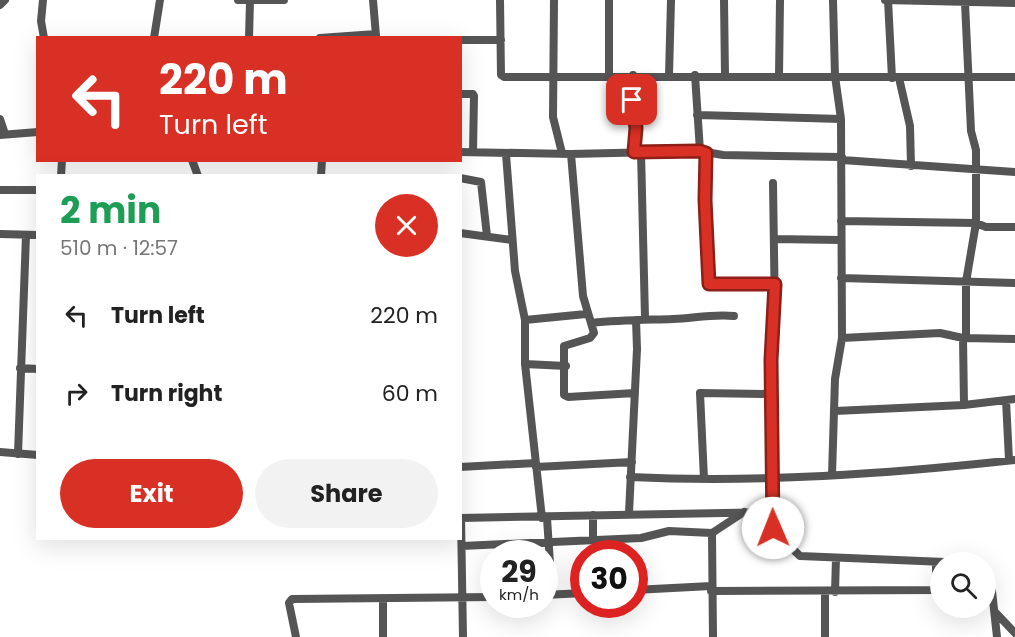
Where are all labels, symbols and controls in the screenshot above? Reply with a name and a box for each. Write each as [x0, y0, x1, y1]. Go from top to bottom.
text: 220 m [159, 50, 288, 109]
icon: left [60, 60, 138, 138]
pin [606, 74, 657, 125]
icon: arrive [615, 83, 648, 116]
text: Turn left [159, 106, 268, 143]
text: 2 min [60, 185, 161, 236]
button: close [375, 194, 438, 257]
text: 510 m · 12:57 [60, 234, 178, 262]
icon: left [60, 299, 93, 332]
text: Turn left [111, 300, 205, 331]
text: 220 m [370, 300, 438, 331]
icon: right [60, 377, 93, 410]
text: Turn right [111, 378, 222, 409]
text: 60 m [382, 378, 438, 409]
button: Exit [60, 459, 243, 528]
button: Share [255, 459, 438, 528]
position arrow [741, 496, 805, 560]
speed limit sign: 30 [570, 540, 648, 618]
text: 29 [501, 550, 537, 593]
map controls [930, 552, 996, 618]
button: search [930, 552, 996, 618]
text: km/h [499, 584, 539, 605]

